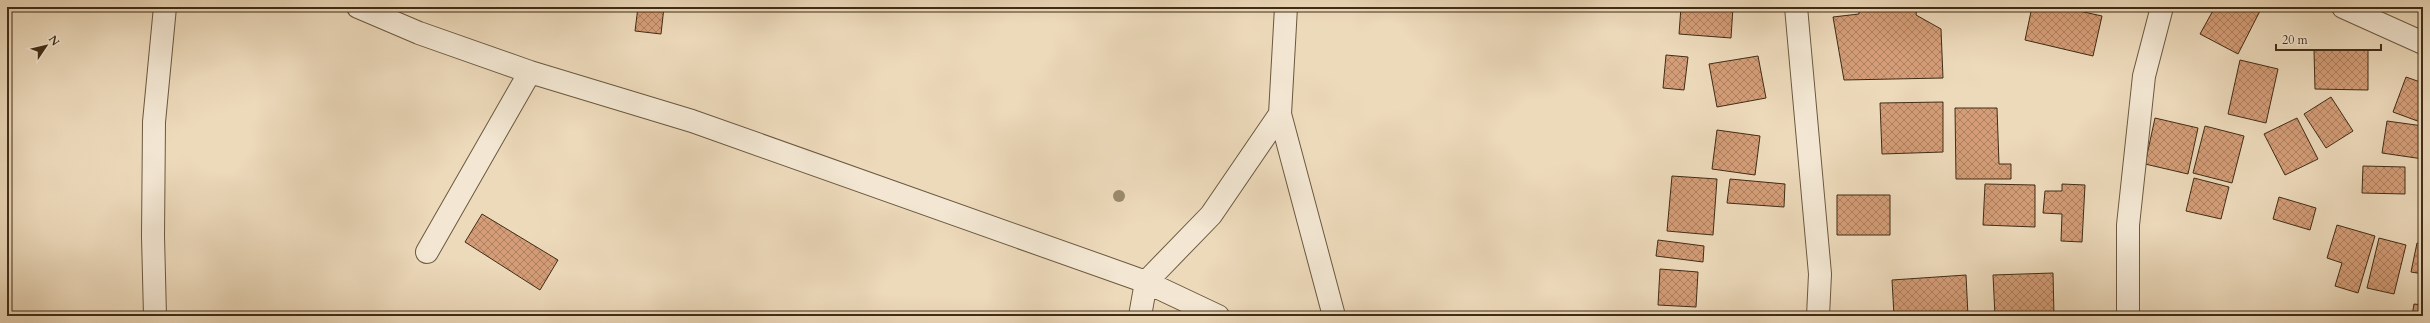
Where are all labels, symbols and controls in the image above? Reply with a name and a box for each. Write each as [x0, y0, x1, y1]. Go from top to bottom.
north arrow [26, 26, 66, 66]
scale bar [2276, 26, 2381, 52]
text: N [45, 32, 63, 49]
text: 20 m [2282, 32, 2309, 48]

